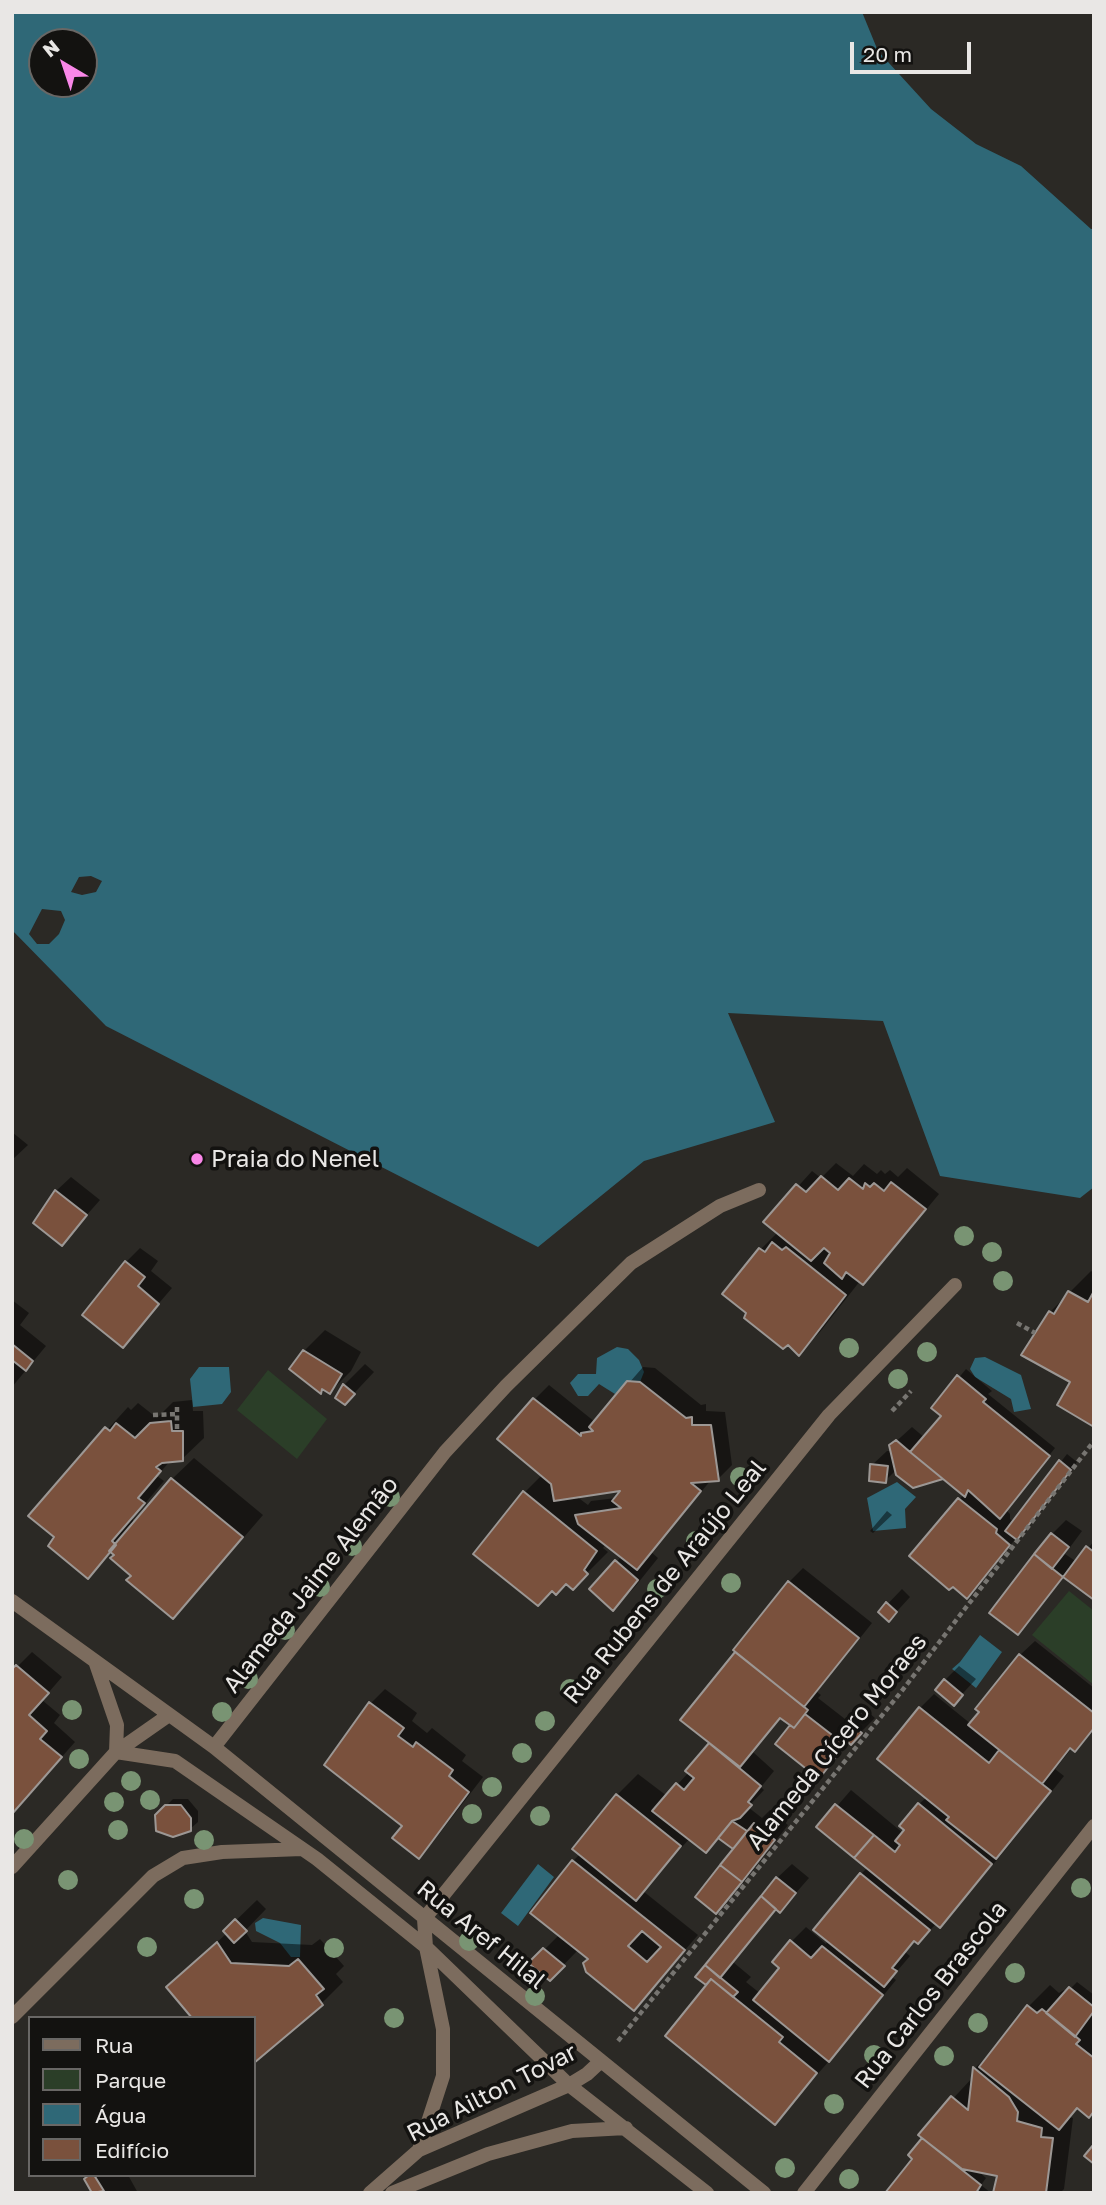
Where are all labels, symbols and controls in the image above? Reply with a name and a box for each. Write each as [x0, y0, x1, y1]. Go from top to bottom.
north arrow [28, 28, 98, 98]
scale bar [854, 28, 975, 72]
text: N [38, 34, 64, 61]
text: 20 m [863, 41, 912, 67]
place label: Praia do Nenel [211, 1145, 379, 1173]
marker: Praia do Nenel [189, 1151, 205, 1167]
street label: Rua Rubens de Araújo Leal [558, 1454, 772, 1710]
street label: Alameda Jaime Alemão [217, 1471, 405, 1699]
street label: Alameda Cícero Moraes [741, 1628, 933, 1856]
street label: Rua Aref Hilal [411, 1874, 551, 1996]
street label: Rua Carlos Brascola [849, 1896, 1013, 2094]
legend [28, 2016, 256, 2177]
text: Rua [95, 2032, 133, 2058]
street label: Rua Ailton Tovar [402, 2038, 582, 2148]
text: Parque [95, 2067, 166, 2093]
text: Água [95, 2102, 146, 2128]
text: Edifício [95, 2137, 169, 2163]

